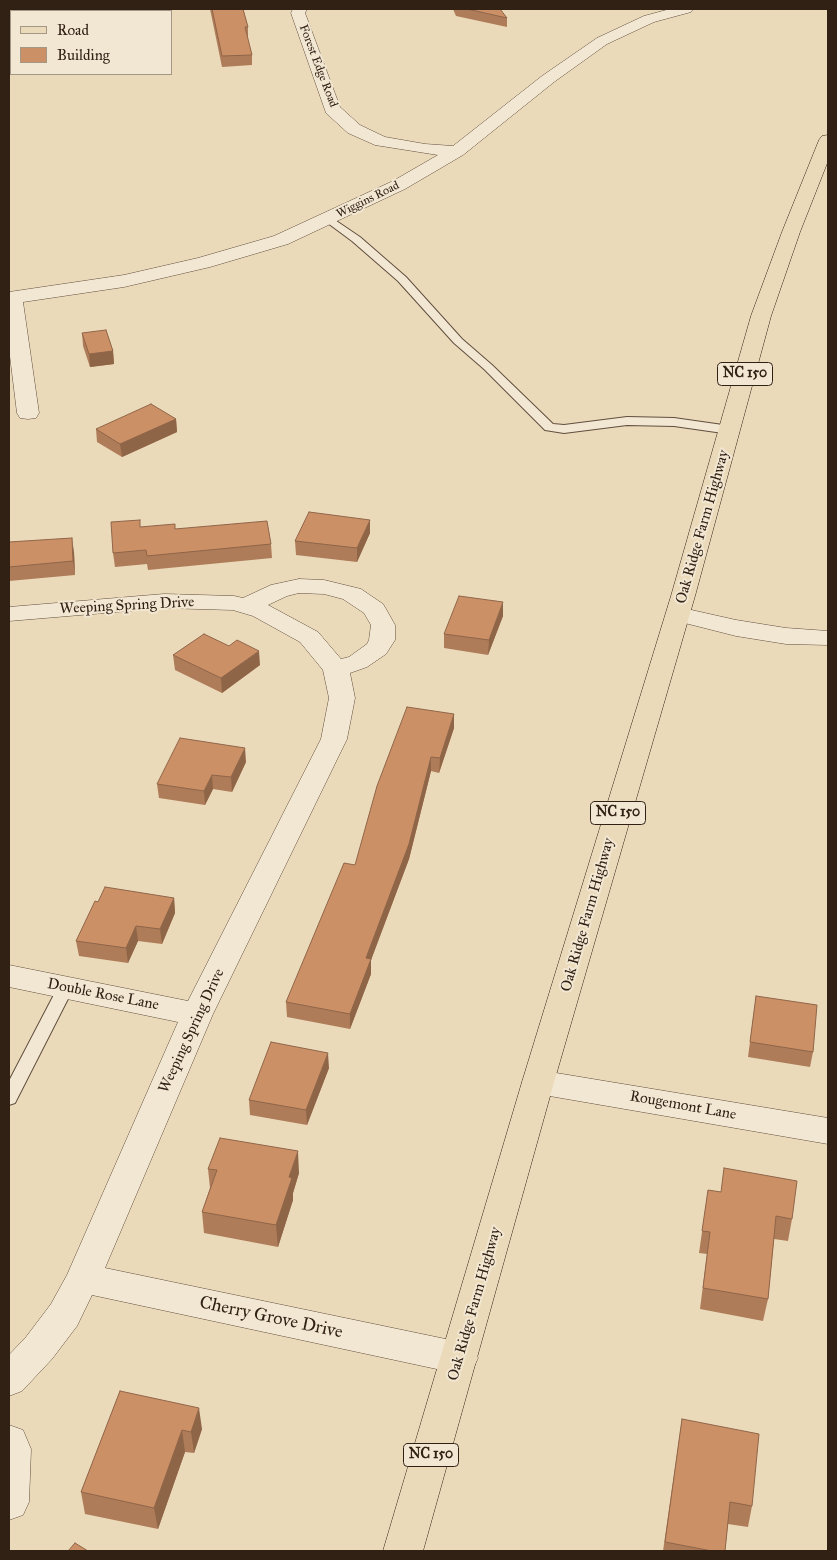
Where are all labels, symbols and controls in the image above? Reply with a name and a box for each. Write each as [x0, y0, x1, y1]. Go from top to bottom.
legend [10, 10, 172, 75]
text: Road [57, 21, 89, 39]
street label: Forest Edge Road [296, 22, 340, 110]
text: Building [57, 46, 110, 64]
street label: Wiggins Road [334, 179, 402, 221]
road number: NC 150 [718, 362, 772, 386]
street label: Oak Ridge Farm Highway [672, 448, 734, 606]
street label: Weeping Spring Drive [59, 593, 195, 619]
road number: NC 150 [590, 801, 646, 824]
street label: Oak Ridge Farm Highway [557, 836, 619, 994]
street label: Weeping Spring Drive [155, 966, 229, 1096]
street label: Double Rose Lane [46, 975, 160, 1015]
street label: Rougemont Lane [628, 1088, 738, 1124]
street label: Oak Ridge Farm Highway [444, 1225, 506, 1383]
street label: Cherry Grove Drive [197, 1292, 345, 1344]
road number: NC 150 [404, 1444, 458, 1466]

